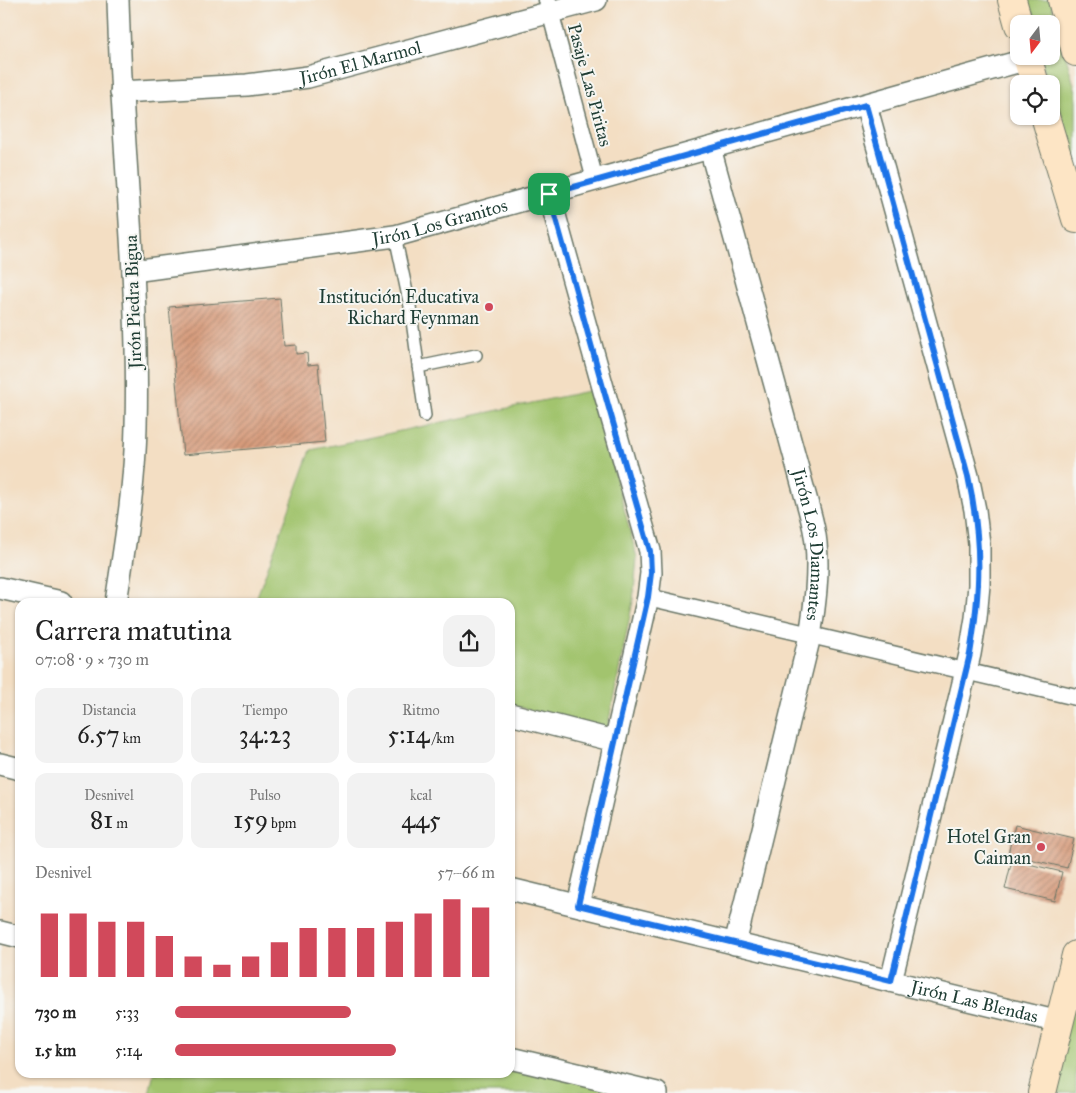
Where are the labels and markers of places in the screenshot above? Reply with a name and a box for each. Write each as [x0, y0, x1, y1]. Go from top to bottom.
pin [528, 173, 570, 215]
place label: Institución Educativa Richard Feynman [318, 286, 479, 329]
marker: Institución Educativa Richard Feynman [483, 301, 495, 313]
place label: Hotel Gran Caiman [947, 826, 1031, 869]
marker: Hotel Gran Caiman [1035, 841, 1047, 853]

